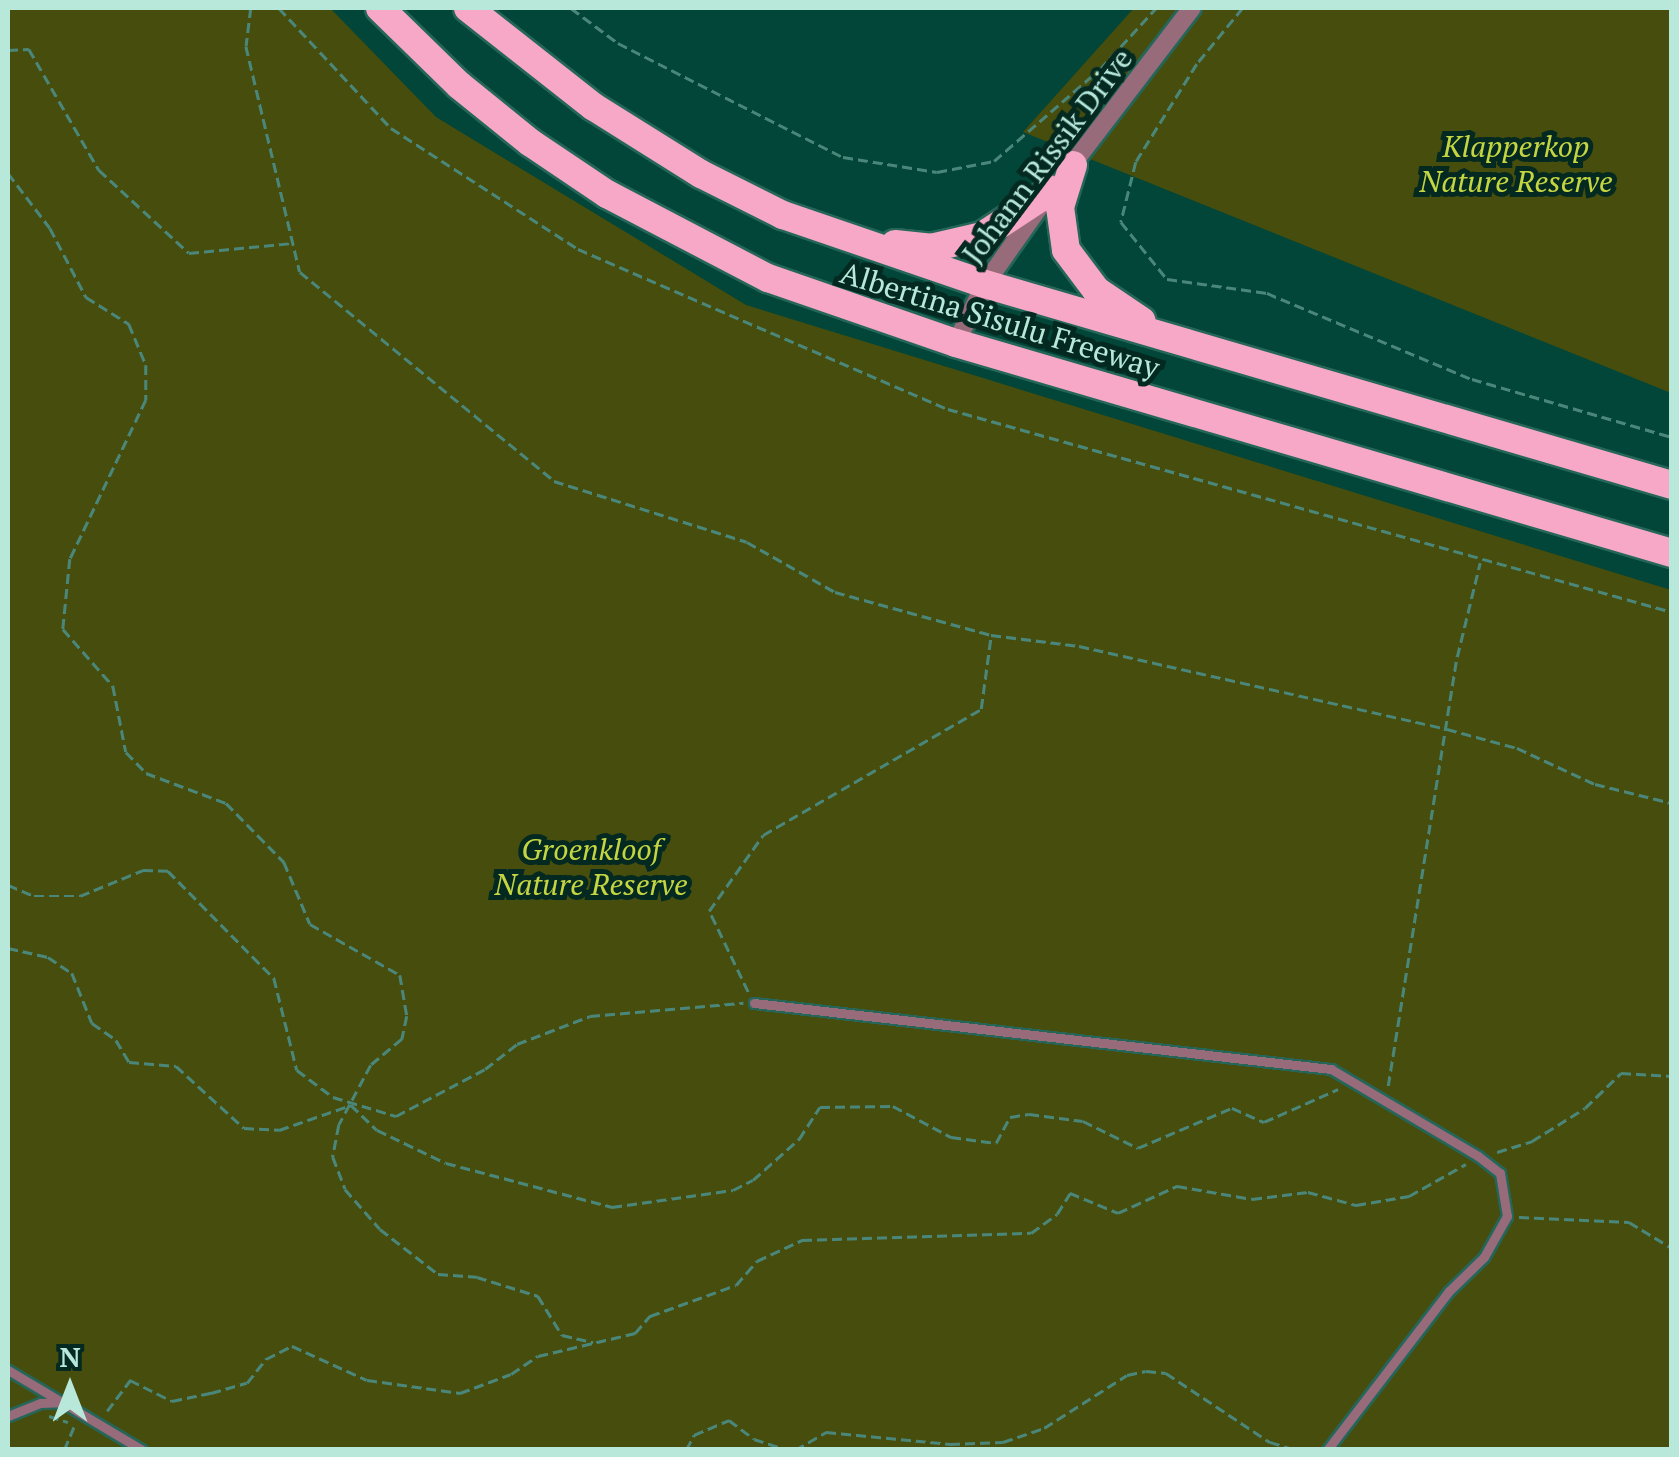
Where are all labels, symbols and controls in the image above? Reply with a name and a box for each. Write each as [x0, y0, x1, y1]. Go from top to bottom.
street label: Johann Rissik Drive [954, 41, 1140, 271]
park label: Klapperkop Nature Reserve [1419, 128, 1613, 198]
street label: Albertina Sisulu Freeway [836, 254, 1164, 386]
park label: Groenkloof Nature Reserve [494, 831, 688, 902]
north arrow [20, 1337, 120, 1437]
text: N [59, 1338, 81, 1375]

